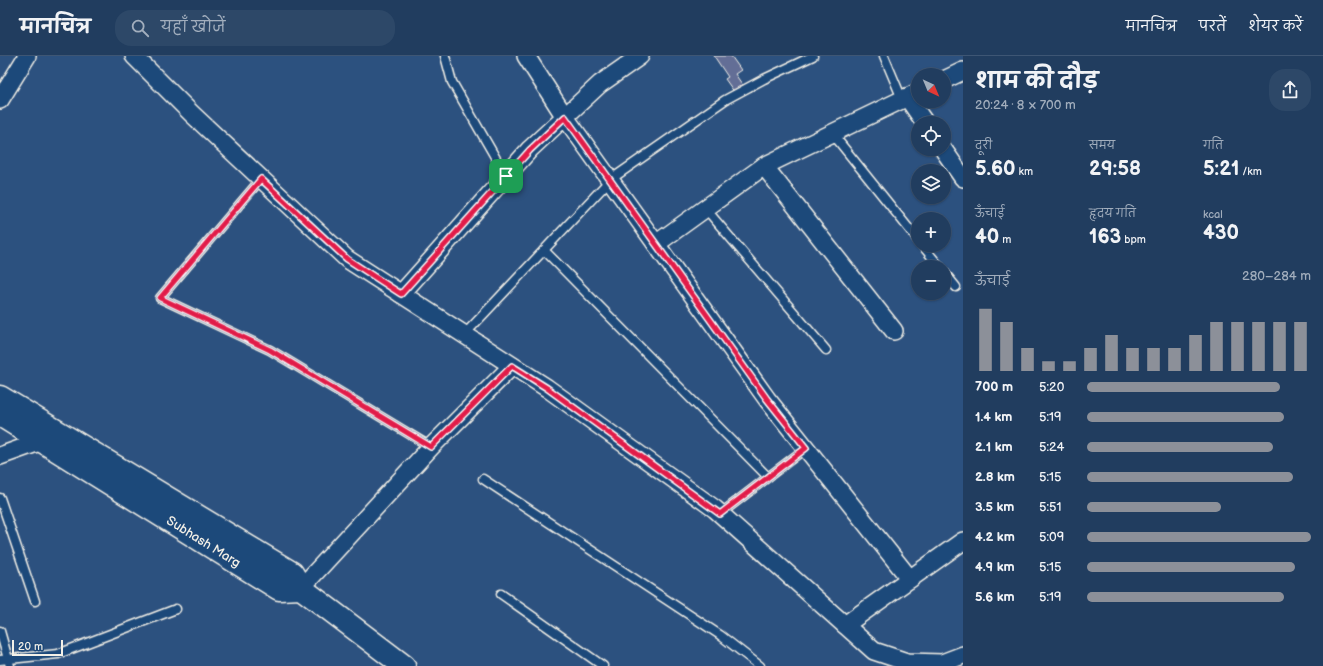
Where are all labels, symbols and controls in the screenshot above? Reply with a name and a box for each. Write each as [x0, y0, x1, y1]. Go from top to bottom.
search box [115, 10, 395, 46]
text: मानचित्र [20, 16, 91, 39]
icon: search [129, 17, 151, 39]
text: यहाँ खोजें [161, 18, 225, 37]
text: मानचित्र [1125, 18, 1177, 35]
text: परतें [1199, 18, 1226, 35]
text: शेयर करें [1248, 18, 1303, 35]
north arrow [911, 68, 951, 108]
map controls [911, 68, 951, 300]
text: शाम की दौड़ [975, 68, 1098, 95]
button: share [1269, 69, 1311, 111]
text: 20:24 · 8 × 700 m [975, 97, 1076, 113]
button: locate [911, 116, 951, 156]
text: दूरी [975, 139, 992, 152]
text: समय [1089, 139, 1115, 152]
text: गति [1203, 139, 1223, 152]
text: 5.60 [975, 157, 1016, 181]
text: 29:58 [1089, 157, 1141, 181]
text: 5:21 [1203, 157, 1239, 181]
pin [489, 159, 523, 193]
button: layers [911, 164, 951, 204]
icon: arrive [495, 165, 517, 187]
text: km [1016, 165, 1033, 178]
text: /km [1239, 165, 1262, 178]
text: ऊँचाई [975, 207, 1005, 220]
text: हृदय गति [1089, 207, 1136, 220]
text: kcal [1203, 208, 1223, 221]
button: + [911, 212, 951, 252]
text: 430 [1203, 221, 1239, 245]
text: 40 [975, 225, 999, 249]
text: 163 [1089, 225, 1121, 249]
text: m [999, 233, 1011, 246]
text: bpm [1121, 233, 1146, 246]
button: − [911, 260, 951, 300]
text: 280–284 m [1242, 268, 1311, 284]
text: ऊँचाई [975, 273, 1010, 289]
text: 700 m [975, 379, 1013, 395]
text: 5:20 [1039, 379, 1064, 395]
text: 1.4 km [975, 409, 1012, 425]
text: 5:19 [1039, 409, 1062, 425]
text: 2.1 km [975, 439, 1013, 455]
text: 5:24 [1039, 439, 1064, 455]
text: 2.8 km [975, 469, 1015, 485]
text: 5:15 [1039, 469, 1062, 485]
text: 3.5 km [975, 499, 1014, 515]
text: 5:51 [1039, 499, 1062, 515]
street label: Subhash Marg [163, 513, 244, 571]
text: 4.2 km [975, 529, 1015, 545]
text: 5:09 [1039, 529, 1064, 545]
text: 4.9 km [975, 559, 1015, 575]
text: 5:15 [1039, 559, 1062, 575]
text: 5.6 km [975, 589, 1015, 605]
text: 5:19 [1039, 589, 1062, 605]
scale bar [12, 638, 63, 657]
text: 20 m [18, 640, 43, 653]

